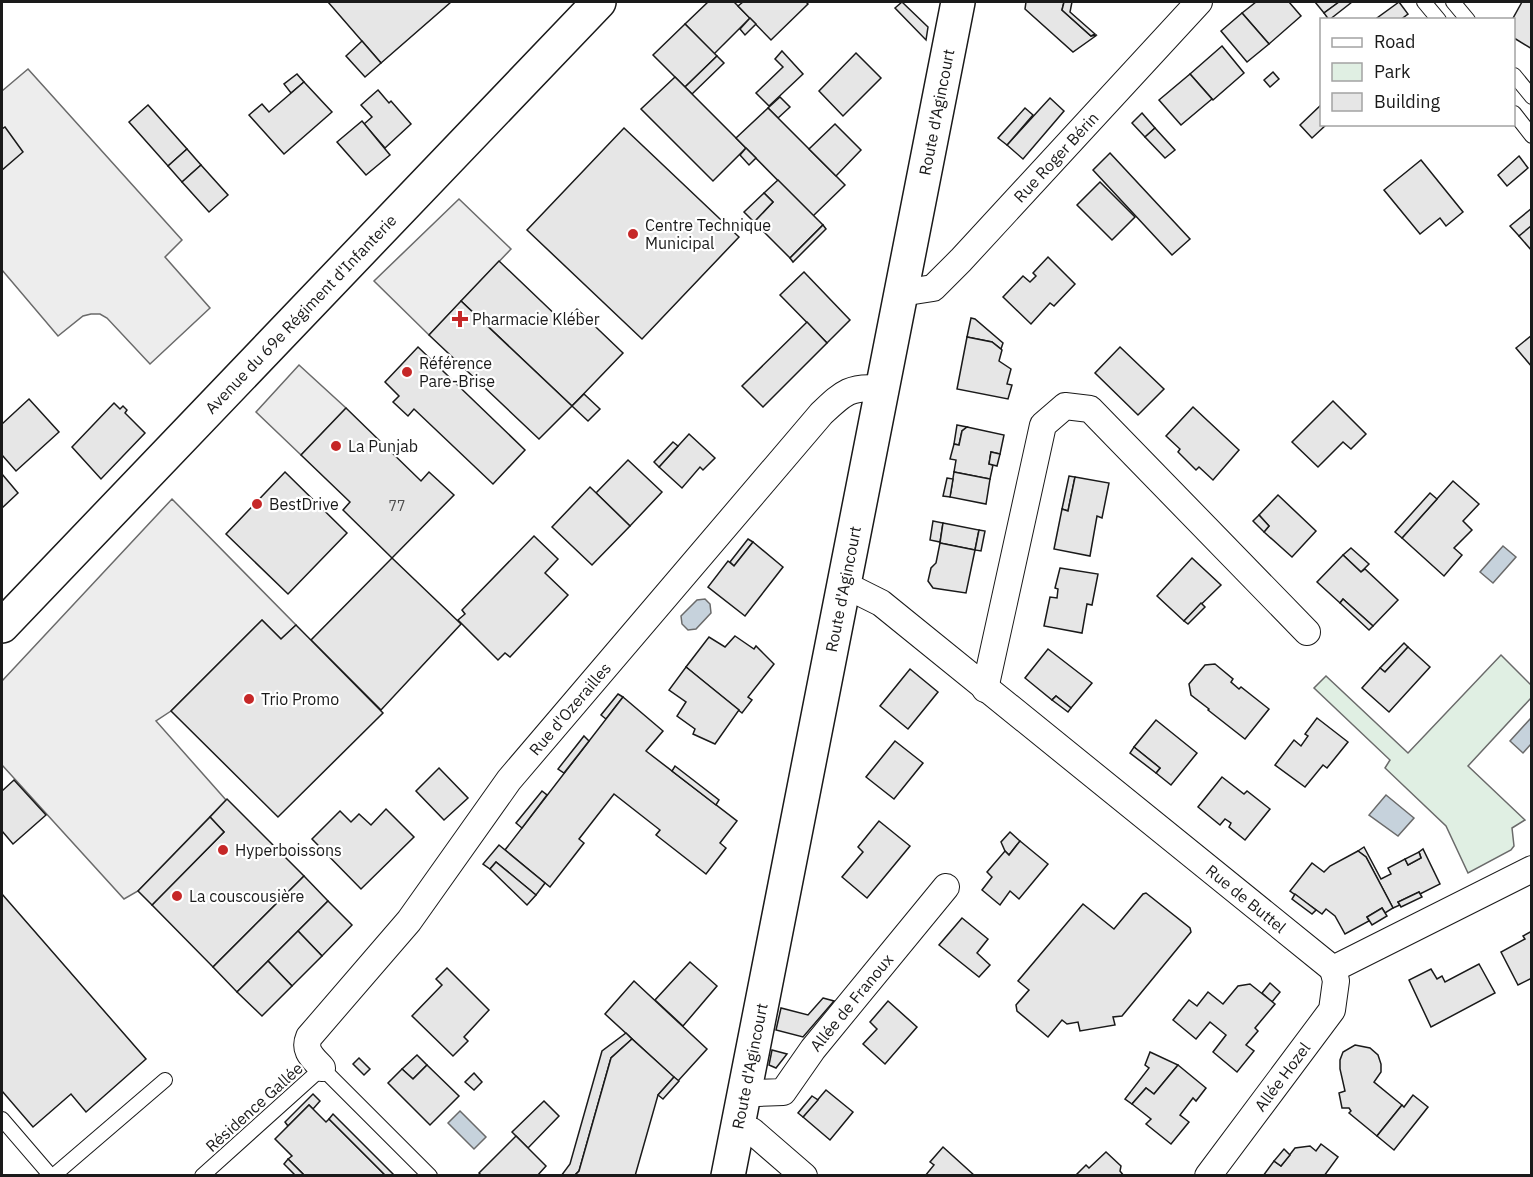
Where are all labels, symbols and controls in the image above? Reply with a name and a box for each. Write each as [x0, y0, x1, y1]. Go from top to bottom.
legend [1320, 18, 1515, 126]
text: Road [1374, 30, 1415, 53]
street label: Route d'Agincourt [914, 48, 959, 177]
text: Park [1374, 60, 1411, 83]
text: Building [1374, 90, 1441, 113]
street label: Rue Roger Bérin [1009, 108, 1103, 206]
street label: Avenue du 69e Régiment d'Infanterie [201, 210, 401, 418]
place label: Centre Technique Municipal [645, 215, 771, 253]
marker: Centre Technique Municipal [626, 227, 640, 241]
place label: Pharmacie Kléber [472, 309, 600, 329]
marker: Pharmacie Kléber [453, 312, 467, 326]
place label: Référence Pare-Brise [419, 353, 495, 391]
marker: Référence Pare-Brise [400, 365, 414, 379]
place label: La Punjab [348, 436, 418, 456]
marker: La Punjab [329, 439, 343, 453]
place label: BestDrive [269, 494, 339, 514]
marker: BestDrive [250, 497, 264, 511]
house number: 77 [389, 497, 405, 515]
street label: Route d'Agincourt [821, 524, 865, 654]
street label: Rue d'Ozerailles [525, 658, 615, 759]
place label: Trio Promo [261, 689, 339, 709]
marker: Trio Promo [242, 692, 256, 706]
place label: Hyperboissons [235, 840, 342, 860]
marker: Hyperboissons [216, 843, 230, 857]
street label: Rue de Buttel [1202, 860, 1290, 937]
place label: La couscousière [189, 886, 304, 906]
marker: La couscousière [170, 889, 184, 903]
street label: Allée de Franoux [805, 950, 897, 1055]
street label: Route d'Agincourt [727, 1001, 772, 1131]
street label: Allée Hozel [1250, 1038, 1314, 1115]
street label: Résidence Gallée [201, 1058, 307, 1156]

